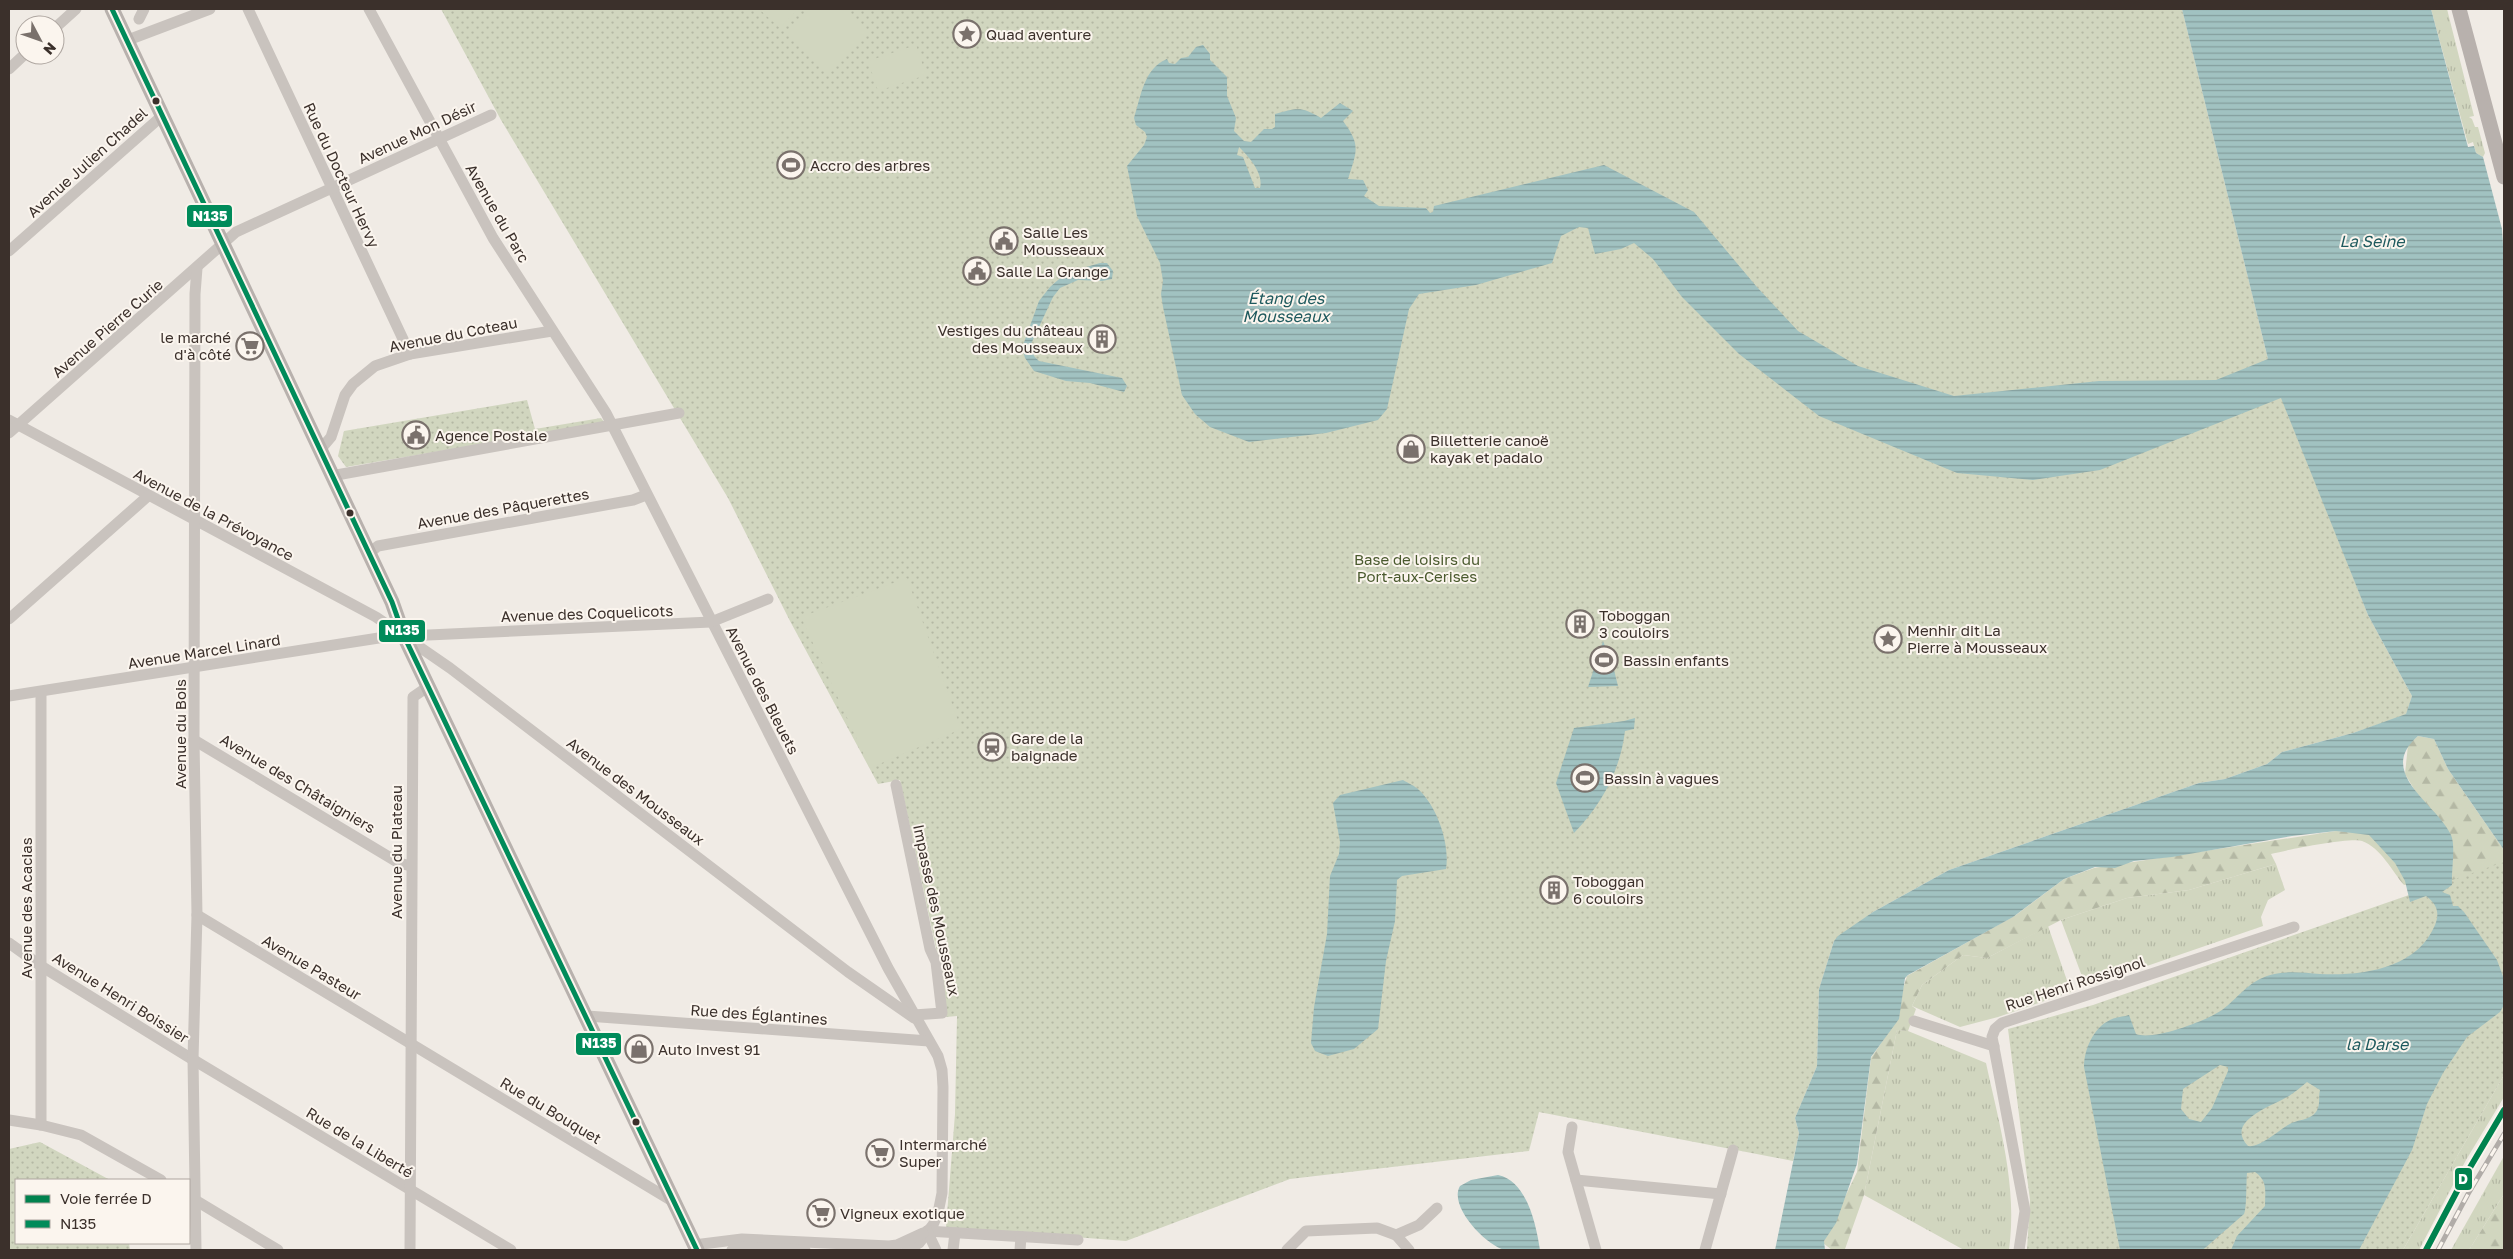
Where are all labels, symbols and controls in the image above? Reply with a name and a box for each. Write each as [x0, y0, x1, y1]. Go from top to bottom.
north arrow [15, 15, 65, 65]
place icon: Quad aventure [952, 19, 982, 49]
place label: Quad aventure [986, 25, 1091, 43]
text: N [40, 39, 60, 58]
unlabelled marker [151, 96, 161, 106]
street label: Avenue Mon Désir [355, 97, 479, 167]
street label: Rue du Docteur Hervy [300, 100, 384, 251]
street label: Avenue Julien Chadel [23, 103, 151, 221]
sports icon: Accro des arbres [776, 150, 806, 180]
place label: Accro des arbres [810, 156, 930, 174]
street label: Avenue du Parc [463, 161, 533, 265]
line badge: N135 [186, 204, 233, 228]
text: N135 [193, 207, 228, 224]
place label: Salle Les Mousseaux [1023, 223, 1104, 258]
public building icon: Salle Les Mousseaux [989, 226, 1019, 256]
water label: La Seine [2339, 231, 2406, 251]
public building icon: Salle La Grange [962, 256, 992, 286]
place label: Salle La Grange [996, 262, 1109, 280]
street label: Avenue Pierre Curie [48, 275, 166, 381]
water label: Étang des Mousseaux [1243, 288, 1332, 326]
street label: Avenue du Coteau [387, 313, 519, 355]
place label: Vestiges du château des Mousseaux [938, 321, 1083, 356]
building icon: Vestiges du château des Mousseaux [1087, 324, 1117, 354]
place label: le marché d'à côté [160, 328, 231, 363]
supermarket icon: le marché d'à côté [235, 331, 265, 361]
public building icon: Agence Postale [401, 420, 431, 450]
place label: Agence Postale [435, 426, 547, 444]
place label: Billetterie canoë kayak et padalo [1430, 431, 1549, 466]
shop icon: Billetterie canoë kayak et padalo [1396, 434, 1426, 464]
street label: Avenue de la Prévoyance [131, 464, 297, 564]
street label: Avenue des Pâquerettes [416, 484, 590, 532]
unlabelled marker [345, 508, 355, 518]
park label: Base de loisirs du Port-aux-Cerises [1354, 550, 1480, 585]
street label: Avenue des Coquelicots [500, 601, 674, 625]
place label: Toboggan 3 couloirs [1599, 606, 1670, 641]
building icon: Toboggan 3 couloirs [1565, 609, 1595, 639]
line badge: N135 [378, 619, 426, 643]
text: N135 [385, 621, 420, 638]
place label: Menhir dit La Pierre à Mousseaux [1907, 621, 2047, 656]
street label: Avenue des Bleuets [723, 623, 803, 757]
place icon: Menhir dit La Pierre à Mousseaux [1873, 624, 1903, 654]
street label: Avenue Marcel Linard [126, 630, 282, 672]
sports icon: Bassin enfants [1589, 645, 1619, 675]
place label: Bassin enfants [1623, 651, 1729, 669]
street label: Avenue du Bois [171, 679, 189, 789]
place label: Gare de la baignade [1011, 729, 1083, 764]
street label: Avenue des Châtaigniers [217, 730, 379, 836]
station icon: Gare de la baignade [977, 732, 1007, 762]
street label: Avenue des Mousseaux [564, 733, 708, 849]
sports icon: Bassin à vagues [1570, 763, 1600, 793]
place label: Bassin à vagues [1604, 769, 1719, 787]
street label: Avenue du Plateau [387, 785, 405, 919]
street label: Impasse des Mousseaux [910, 823, 964, 997]
street label: Avenue des Acacias [17, 837, 35, 979]
place label: Toboggan 6 couloirs [1573, 872, 1644, 907]
building icon: Toboggan 6 couloirs [1539, 875, 1569, 905]
street label: Avenue Pasteur [259, 930, 365, 1004]
street label: Avenue Henri Boissier [50, 948, 193, 1046]
street label: Rue Henri Rossignol [2003, 952, 2147, 1014]
street label: Rue des Églantines [690, 1000, 828, 1028]
line badge: N135 [575, 1032, 622, 1056]
text: N135 [582, 1034, 617, 1051]
shop icon: Auto Invest 91 [624, 1034, 654, 1064]
water label: la Darse [2346, 1034, 2410, 1054]
place label: Auto Invest 91 [658, 1040, 760, 1058]
street label: Rue du Bouquet [497, 1073, 605, 1147]
street label: Rue de la Liberté [303, 1103, 417, 1181]
unlabelled marker [631, 1117, 641, 1127]
place label: Intermarché Super [899, 1135, 987, 1170]
supermarket icon: Intermarché Super [865, 1138, 895, 1168]
line badge: D [2454, 1167, 2473, 1191]
text: D [2458, 1170, 2468, 1187]
legend [15, 1179, 190, 1244]
text: Voie ferrée D [60, 1189, 152, 1207]
supermarket icon: Vigneux exotique [806, 1198, 836, 1228]
place label: Vigneux exotique [840, 1204, 965, 1222]
text: N135 [60, 1214, 96, 1232]

